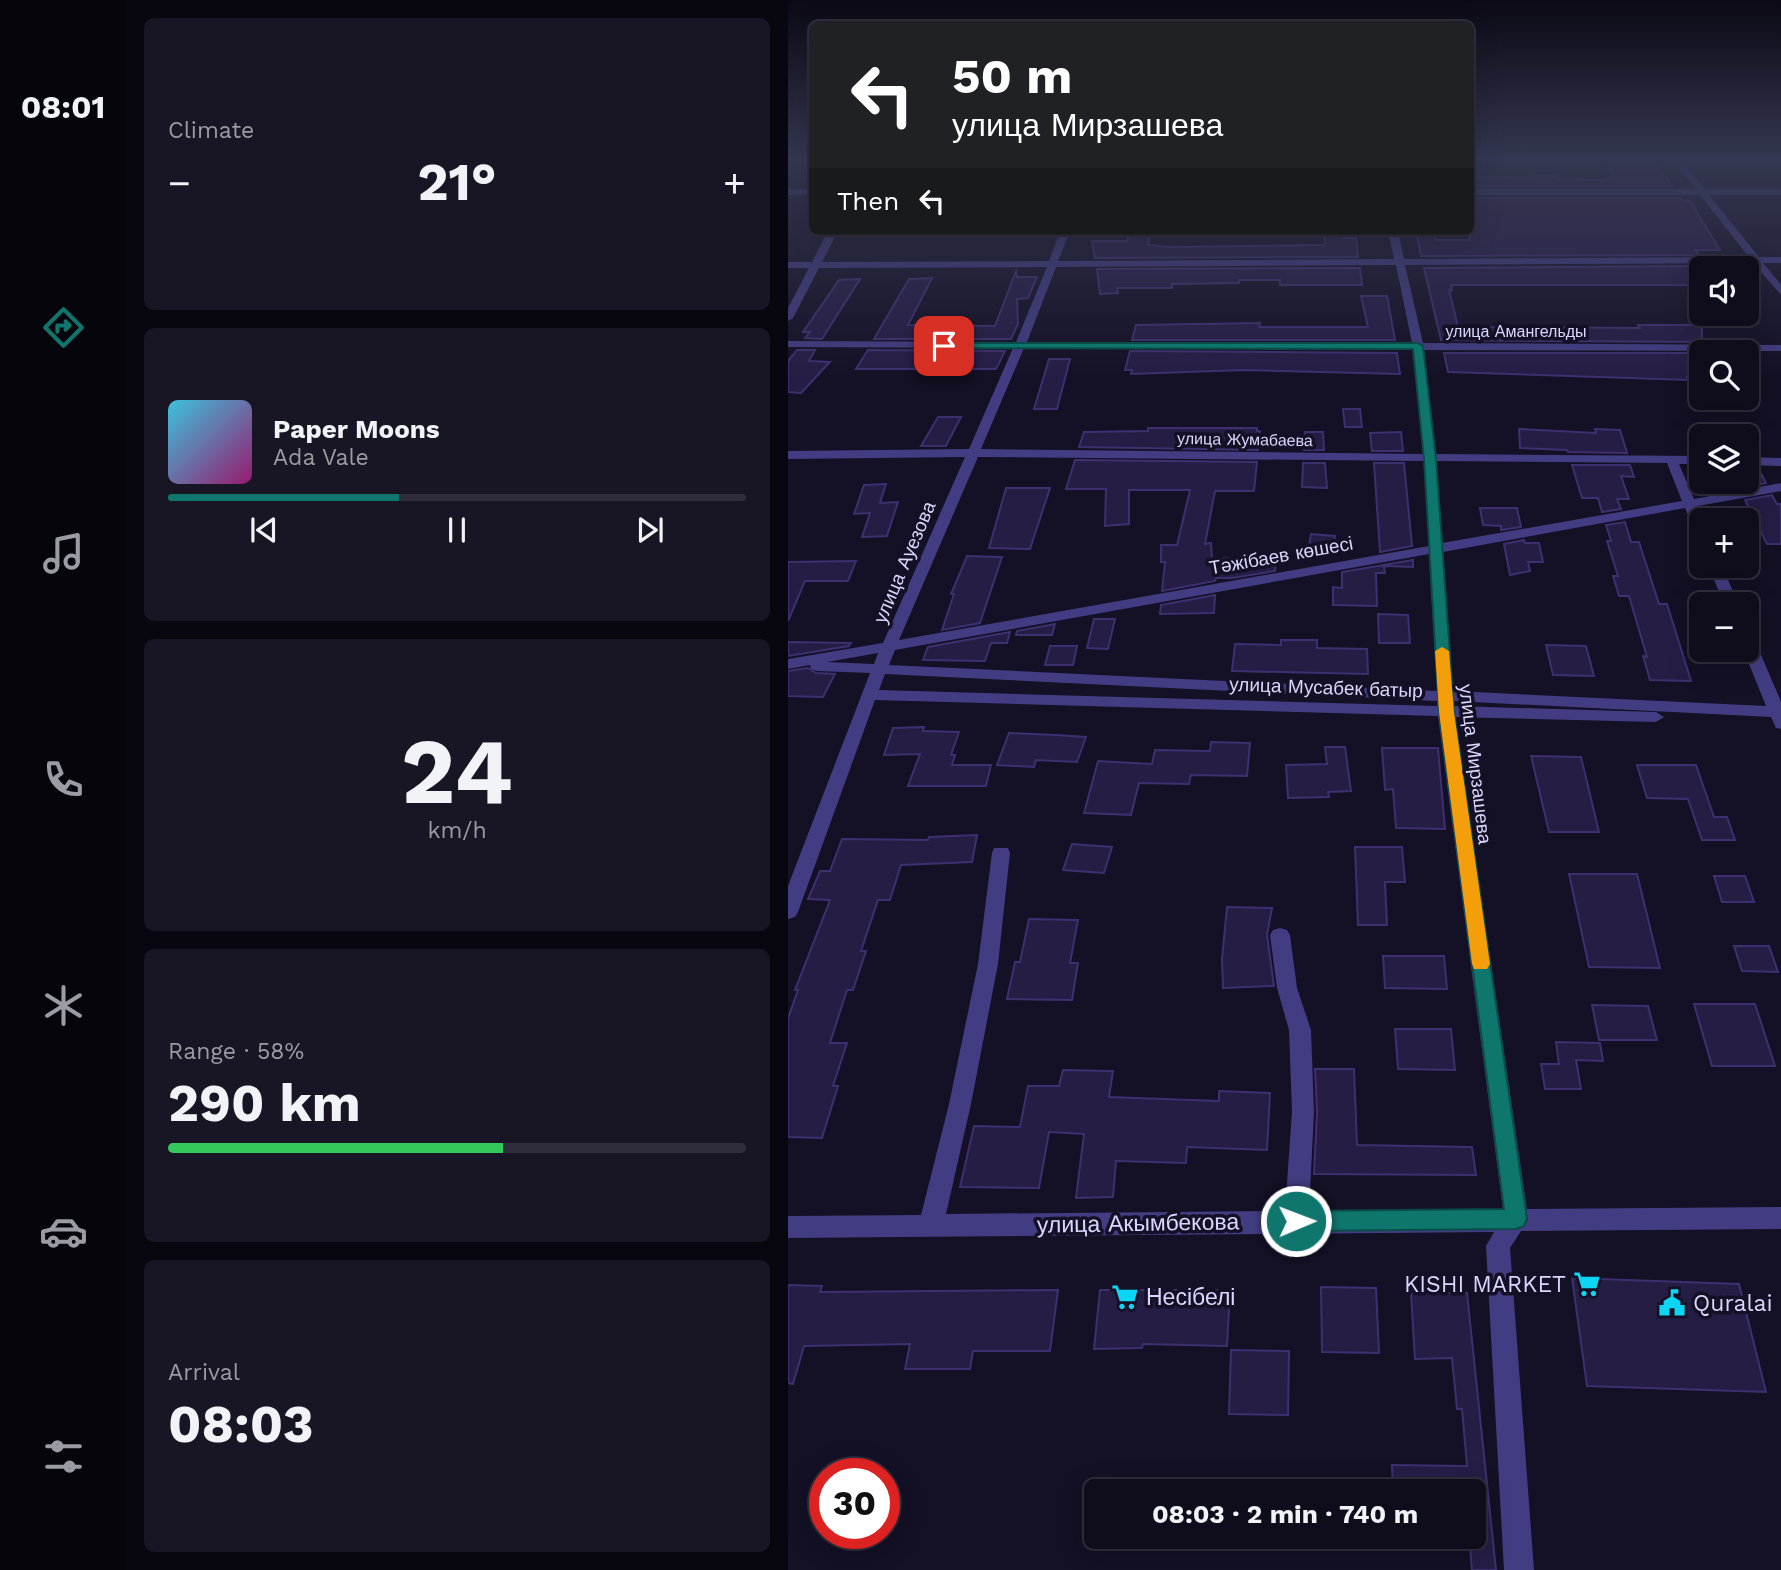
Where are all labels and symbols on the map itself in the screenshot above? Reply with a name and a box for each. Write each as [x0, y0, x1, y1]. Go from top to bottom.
pin [914, 316, 974, 376]
street label: улица Амангельды [1445, 322, 1587, 341]
street label: улица Жумабаева [1177, 429, 1313, 450]
street label: улица Ауезова [868, 497, 941, 627]
street label: Тәжібаев көшесі [1207, 532, 1355, 579]
street label: улица Мусабек батыр [1229, 673, 1423, 702]
street label: улица Мирзашева [1454, 683, 1497, 846]
position arrow [1259, 1184, 1333, 1258]
street label: улица Акымбекова [1037, 1208, 1239, 1239]
supermarket icon: KISHI MARKET [1572, 1269, 1602, 1299]
place label: KISHI MARKET [1404, 1271, 1566, 1298]
supermarket icon: Несібелі [1110, 1282, 1140, 1312]
place label: Несібелі [1146, 1284, 1235, 1311]
public building icon: Quralai [1657, 1288, 1687, 1318]
place label: Quralai [1693, 1290, 1773, 1317]
speed limit sign: 30 [809, 1458, 900, 1549]

